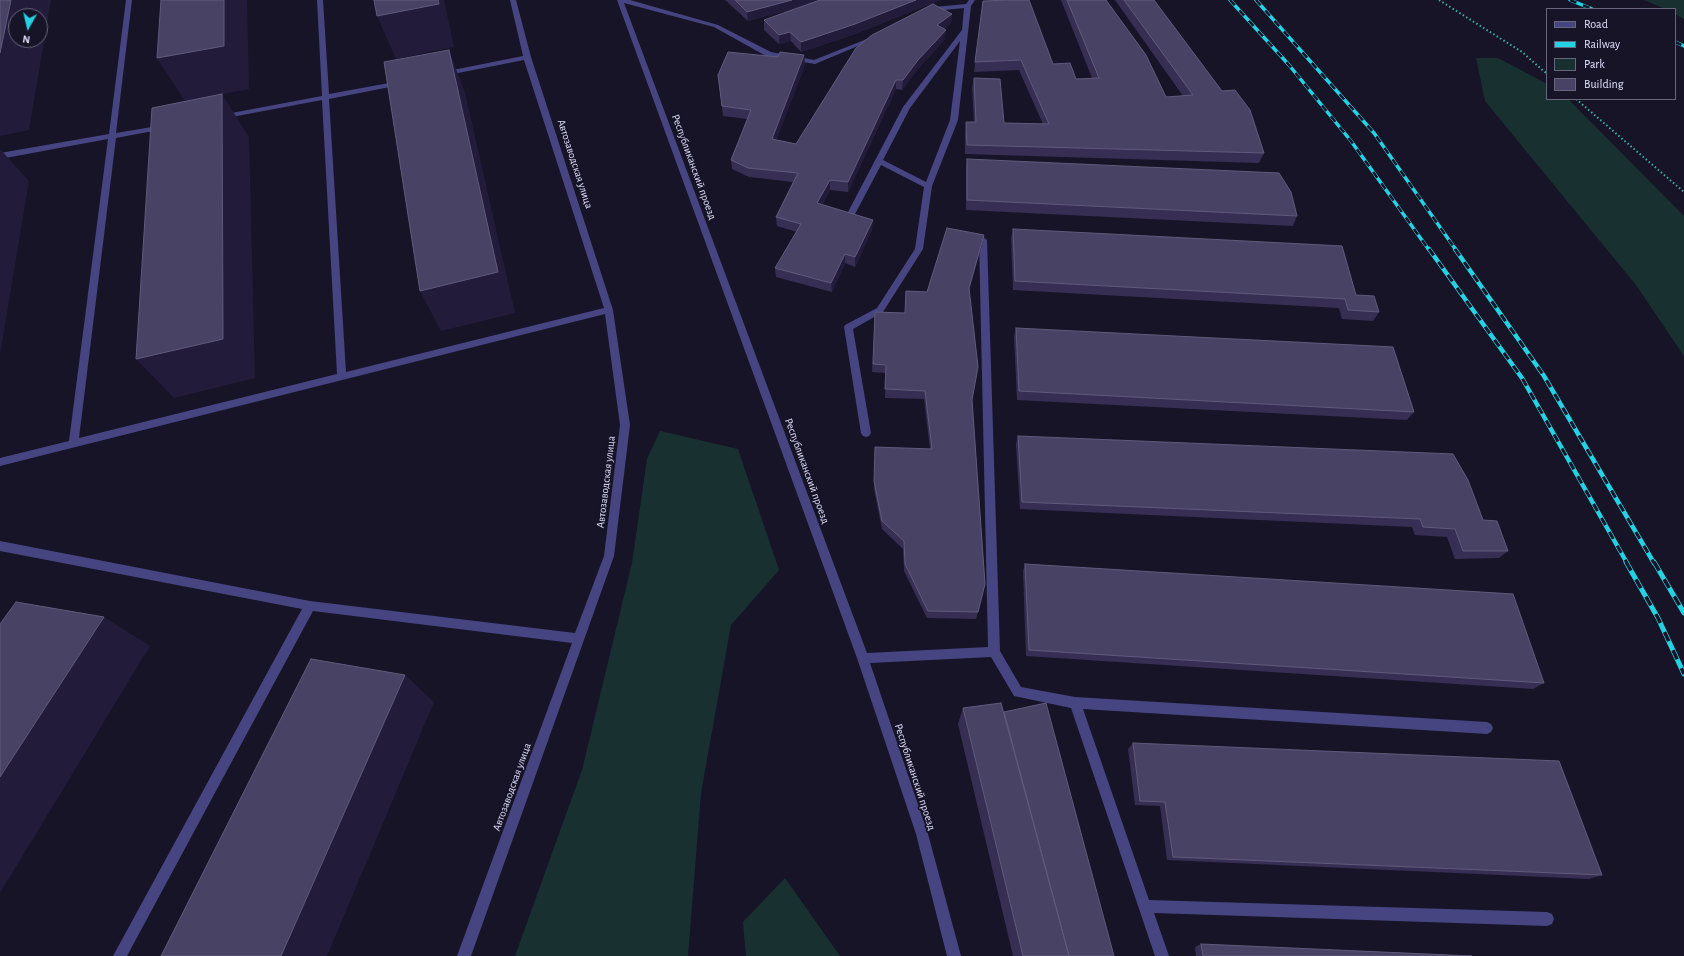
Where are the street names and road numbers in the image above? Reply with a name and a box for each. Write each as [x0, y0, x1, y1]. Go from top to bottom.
street label: Республиканский проезд [669, 112, 719, 222]
street label: Автозаводская улица [554, 118, 596, 210]
street label: Республиканский проезд [782, 416, 832, 526]
street label: Автозаводская улица [594, 435, 618, 529]
street label: Республиканский проезд [892, 722, 938, 832]
street label: Автозаводская улица [490, 741, 534, 833]

